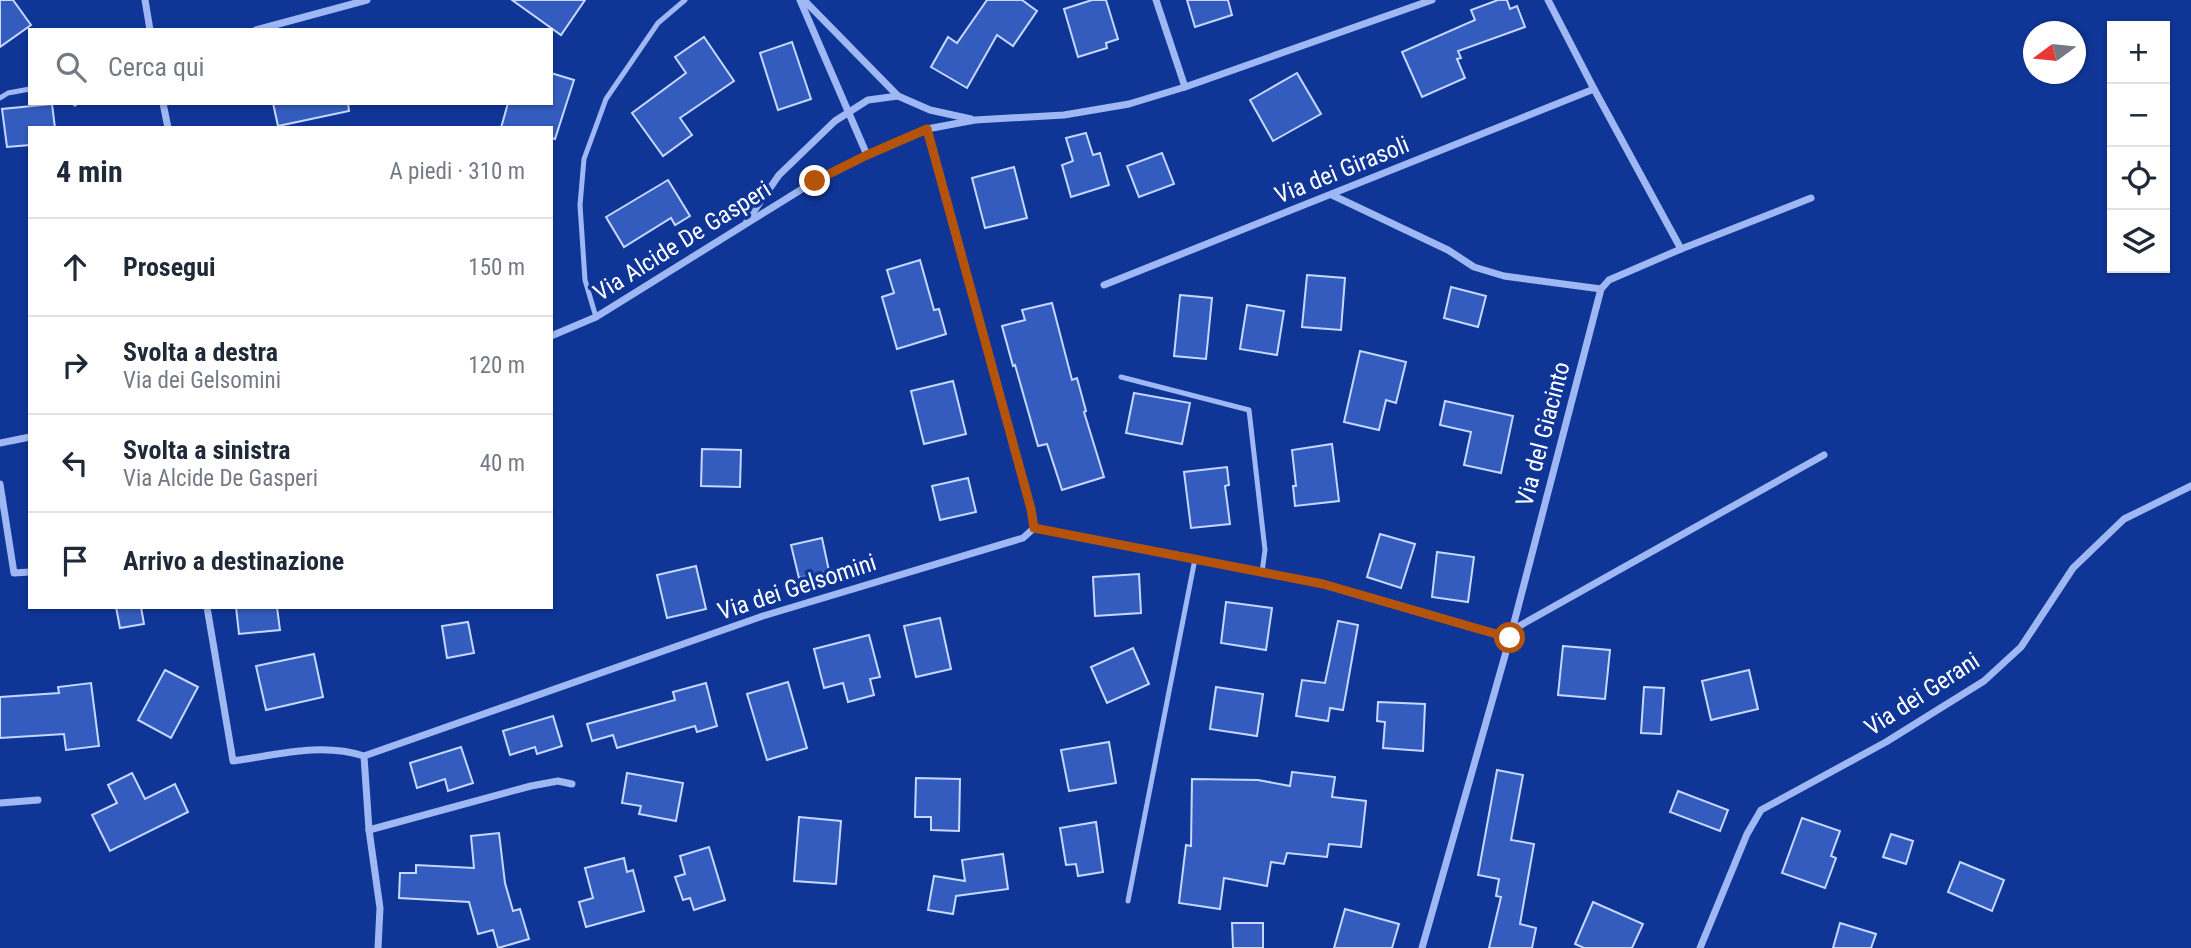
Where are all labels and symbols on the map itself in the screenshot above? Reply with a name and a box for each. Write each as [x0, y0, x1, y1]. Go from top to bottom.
north arrow [2023, 21, 2086, 84]
street label: Via dei Girasoli [1271, 130, 1413, 210]
route end [799, 165, 830, 196]
street label: Via Alcide De Gasperi [588, 175, 776, 307]
street label: Via del Giacinto [1510, 359, 1576, 509]
street label: Via dei Gelsomini [714, 548, 880, 626]
route start [1494, 622, 1525, 653]
street label: Via dei Gerani [1859, 647, 1985, 741]

